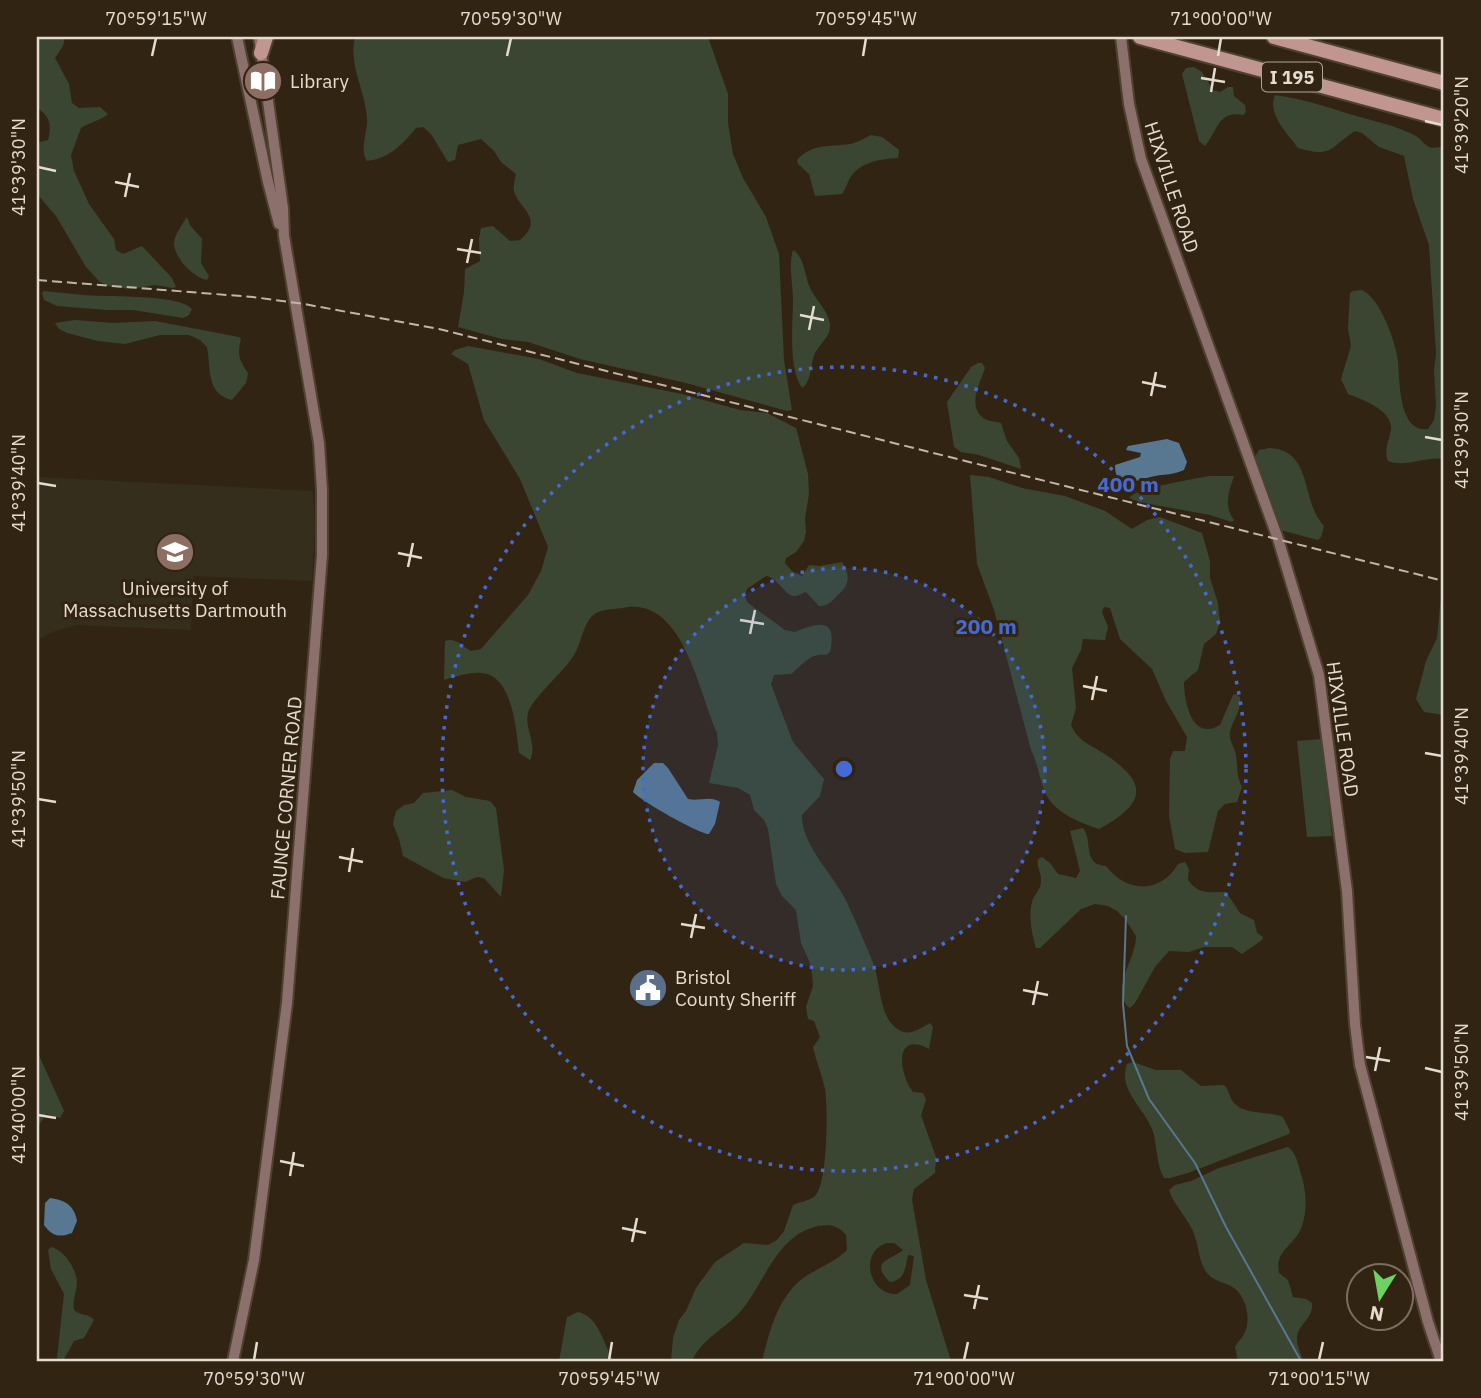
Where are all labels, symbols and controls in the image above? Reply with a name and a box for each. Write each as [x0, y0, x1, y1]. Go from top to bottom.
text: 70°59'15"W [105, 7, 207, 30]
text: 70°59'30"W [460, 7, 562, 30]
text: 70°59'45"W [815, 7, 917, 30]
text: 71°00'00"W [1170, 7, 1272, 30]
library icon: Library [242, 60, 284, 102]
road number: I 195 [1262, 62, 1322, 92]
place label: Library [290, 69, 349, 93]
text: 41°39'20"N [1450, 76, 1473, 174]
text: 41°39'30"N [7, 118, 30, 216]
street label: HIXVILLE ROAD [1139, 118, 1205, 256]
text: 41°39'30"N [1450, 391, 1473, 489]
text: 41°39'40"N [7, 434, 30, 532]
text: 400 m [1097, 470, 1159, 498]
school or university icon: University of Massachusetts Dartmouth [154, 531, 196, 573]
place label: University of Massachusetts Dartmouth [63, 576, 287, 622]
text: 200 m [955, 612, 1017, 640]
street label: HIXVILLE ROAD [1322, 660, 1364, 798]
street label: FAUNCE CORNER ROAD [265, 695, 307, 901]
text: 41°39'40"N [1450, 707, 1473, 805]
text: 41°39'50"N [7, 750, 30, 848]
centre of rings [832, 757, 856, 781]
place label: Bristol County Sheriff [675, 965, 796, 1011]
public building icon: Bristol County Sheriff [627, 967, 669, 1009]
text: 41°39'50"N [1450, 1023, 1473, 1121]
text: 41°40'00"N [7, 1066, 30, 1164]
north arrow [1344, 1262, 1414, 1332]
text: N [1368, 1301, 1386, 1327]
text: 70°59'30"W [203, 1367, 305, 1390]
text: 70°59'45"W [558, 1367, 660, 1390]
text: 71°00'00"W [913, 1367, 1015, 1390]
text: 71°00'15"W [1268, 1367, 1370, 1390]

